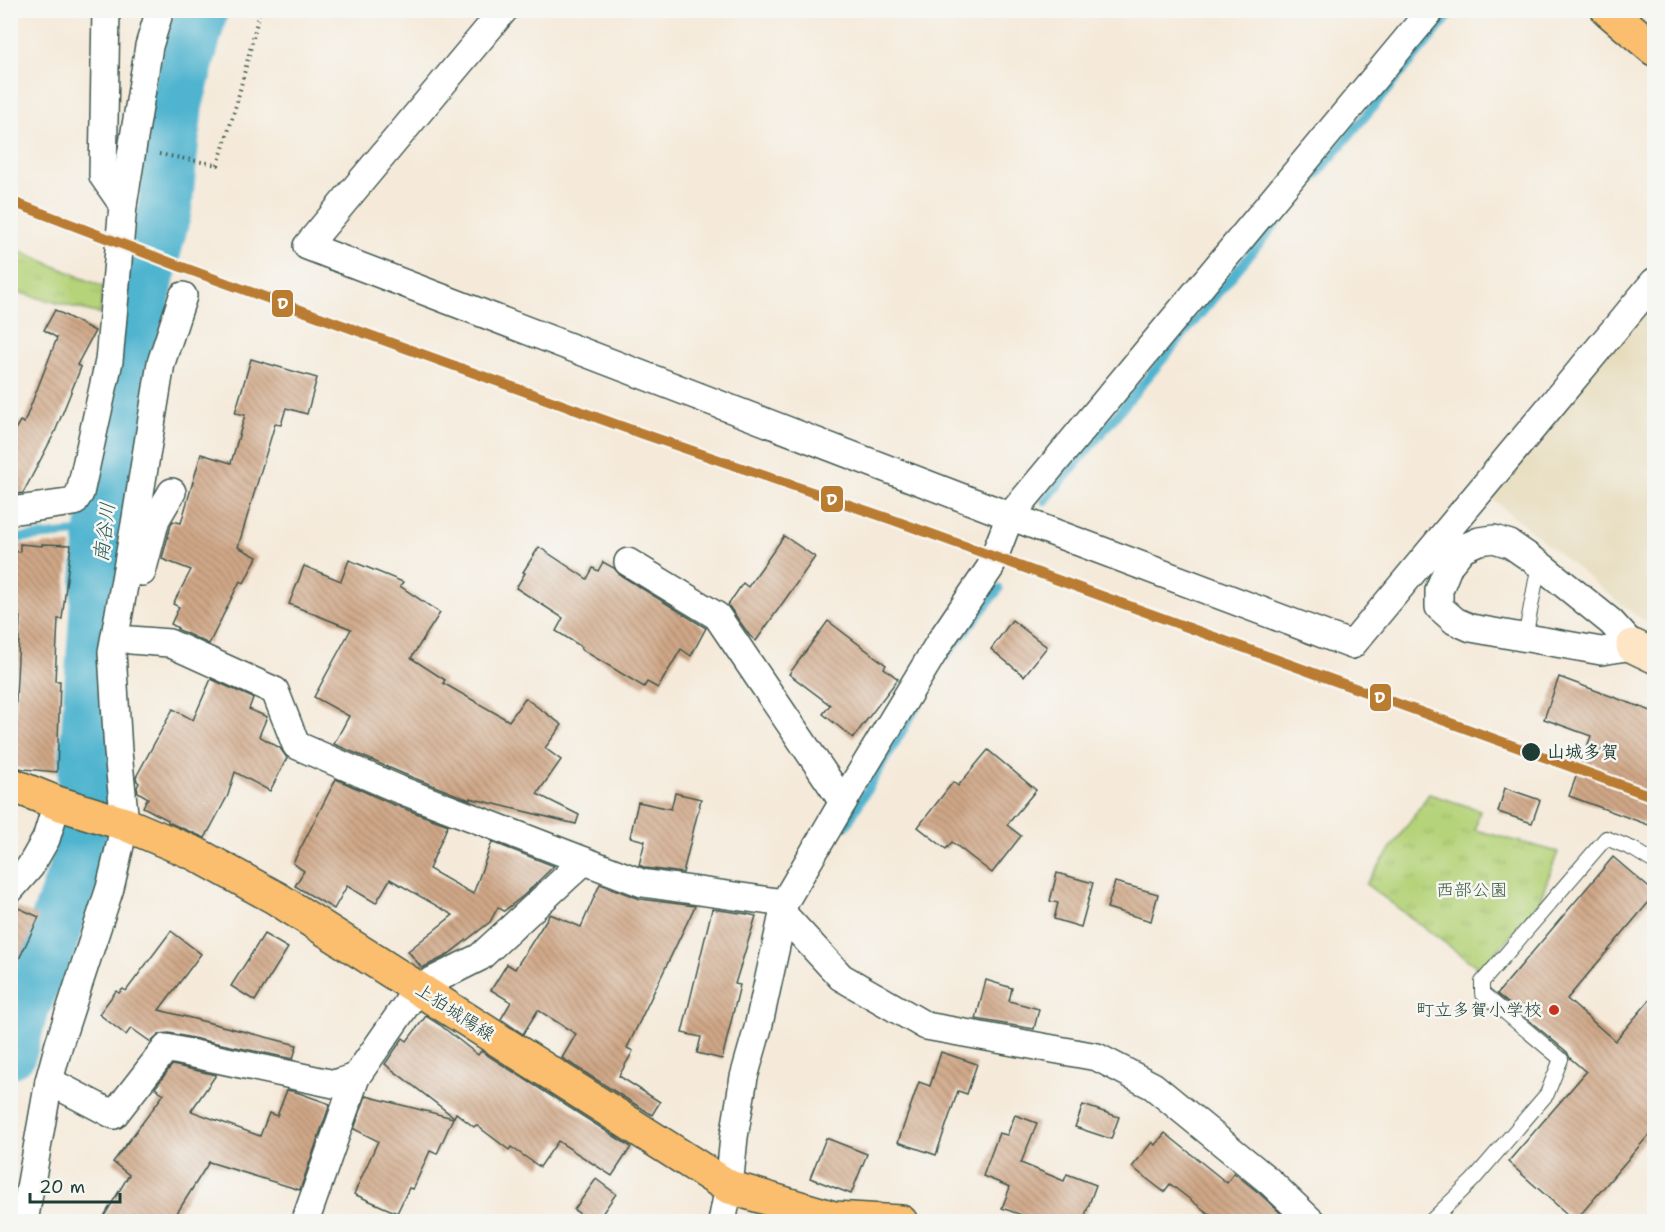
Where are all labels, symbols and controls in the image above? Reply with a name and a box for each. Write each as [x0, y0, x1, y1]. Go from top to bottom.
line badge: D [271, 289, 294, 318]
text: D [277, 293, 289, 314]
line badge: D [820, 485, 844, 513]
text: D [826, 489, 838, 510]
water label: 南谷川 [87, 501, 121, 563]
line badge: D [1369, 683, 1392, 712]
text: D [1374, 687, 1386, 708]
place label: 山城多賀 [1547, 740, 1619, 764]
marker: 山城多賀 [1520, 741, 1542, 763]
park label: 西部公園 [1436, 878, 1508, 902]
street label: 上狛城陽線 [411, 977, 499, 1047]
place label: 町立多賀小学校 [1416, 998, 1542, 1022]
marker: 町立多賀小学校 [1547, 1003, 1561, 1017]
scale bar [30, 1166, 120, 1204]
text: 20 m [39, 1175, 85, 1199]

